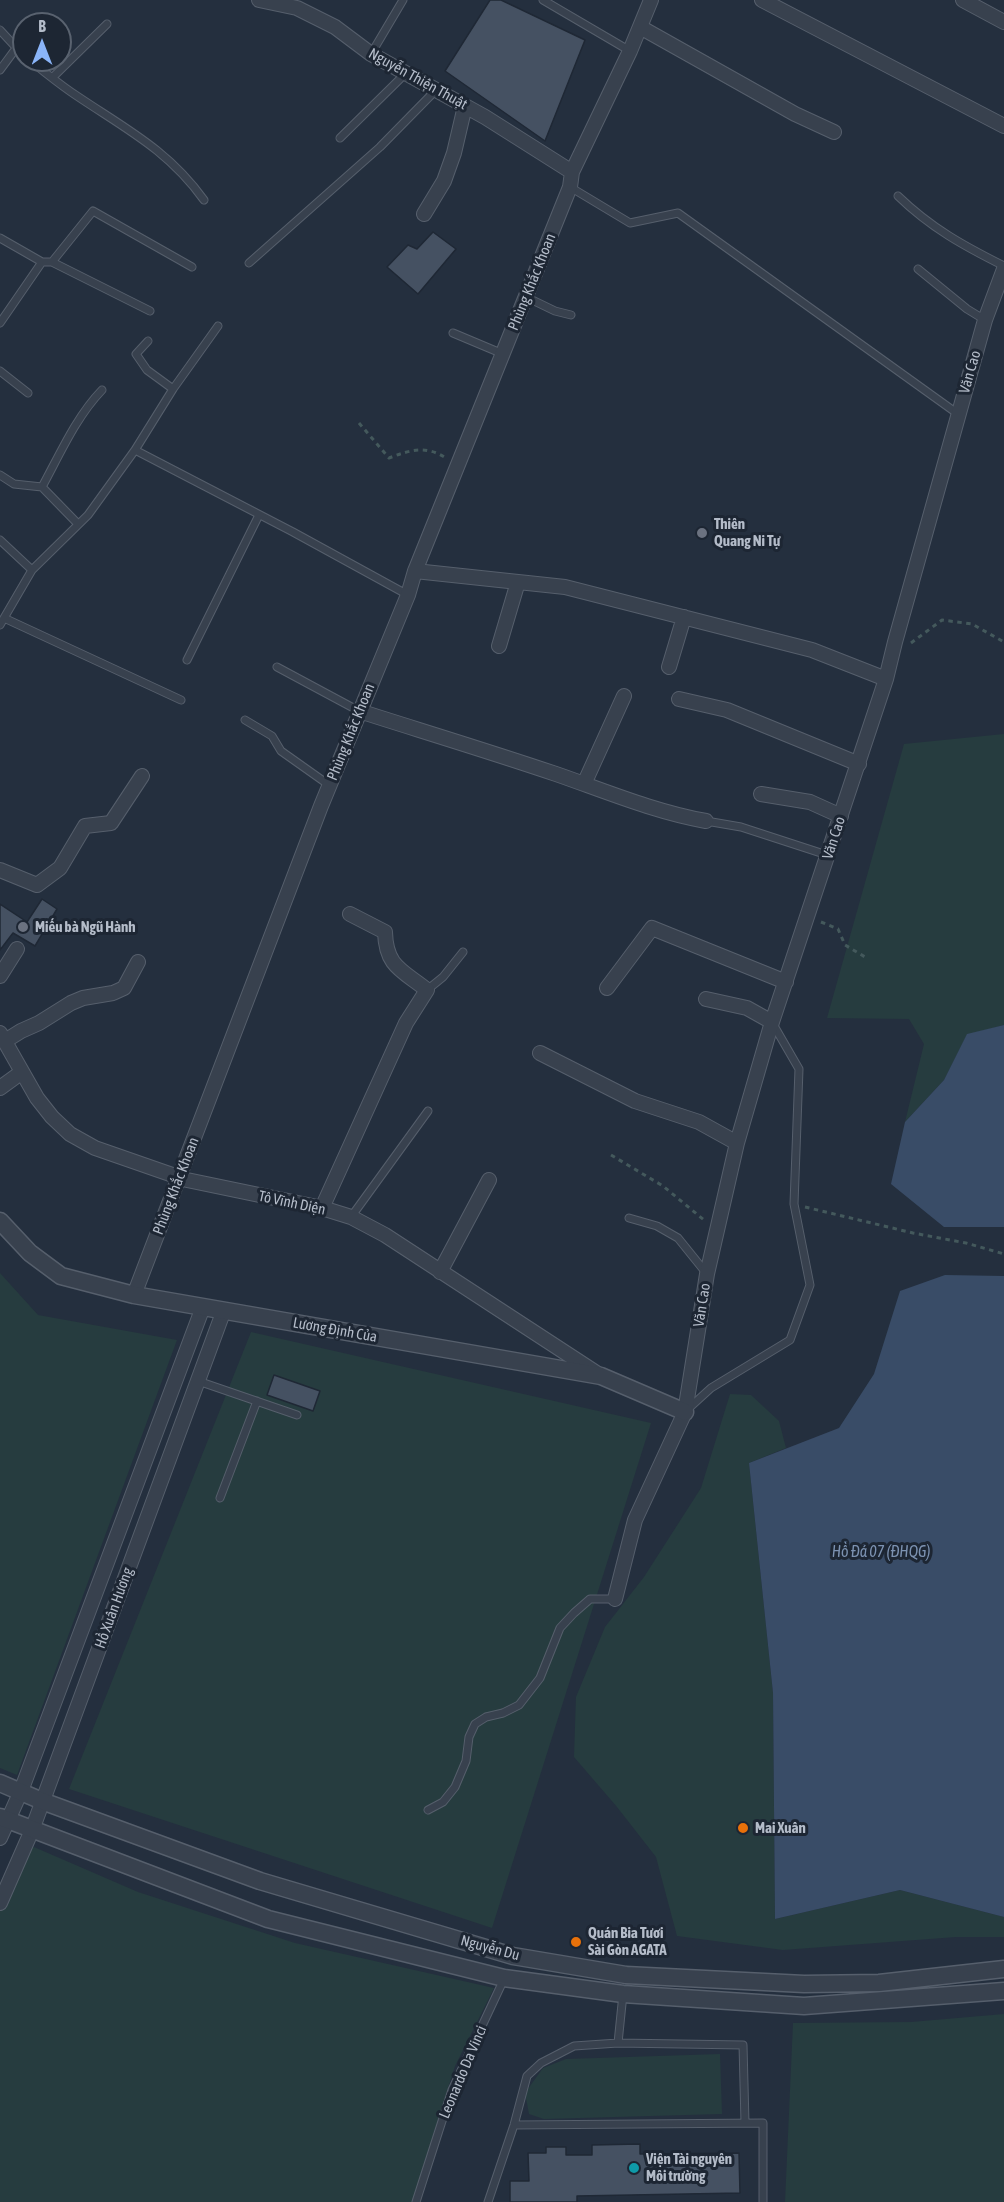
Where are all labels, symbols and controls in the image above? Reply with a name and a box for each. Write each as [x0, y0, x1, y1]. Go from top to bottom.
north arrow [12, 12, 72, 72]
text: B [38, 17, 46, 35]
street label: Nguyễn Thiện Thuật [366, 44, 470, 114]
street label: Phùng Khắc Khoan [504, 231, 560, 333]
street label: Văn Cao [955, 348, 985, 396]
place label: Thiên Quang Ni Tự [714, 515, 780, 550]
marker: Thiên Quang Ni Tự [695, 526, 709, 540]
street label: Phùng Khắc Khoan [323, 681, 379, 783]
street label: Văn Cao [819, 814, 849, 862]
place label: Miếu bà Ngũ Hành [35, 918, 136, 936]
marker: Miếu bà Ngũ Hành [16, 920, 30, 934]
street label: Phùng Khắc Khoan [149, 1135, 203, 1237]
street label: Tô Vĩnh Diện [257, 1187, 327, 1219]
street label: Văn Cao [690, 1282, 714, 1328]
street label: Lương Định Của [291, 1314, 379, 1346]
water label: Hồ Đá 07 (ĐHQG) [832, 1542, 930, 1562]
street label: Hồ Xuân Hương [91, 1565, 137, 1651]
place label: Mai Xuân [755, 1819, 806, 1837]
marker: Mai Xuân [736, 1821, 750, 1835]
place label: Quán Bia Tươi Sài Gòn AGATA [588, 1924, 666, 1959]
street label: Nguyễn Du [459, 1931, 521, 1965]
marker: Quán Bia Tươi Sài Gòn AGATA [569, 1935, 583, 1949]
street label: Leonardo Da Vinci [435, 2023, 491, 2121]
place label: Viện Tài nguyên Môi trường [646, 2150, 732, 2185]
marker: Viện Tài nguyên Môi trường [627, 2161, 641, 2175]

